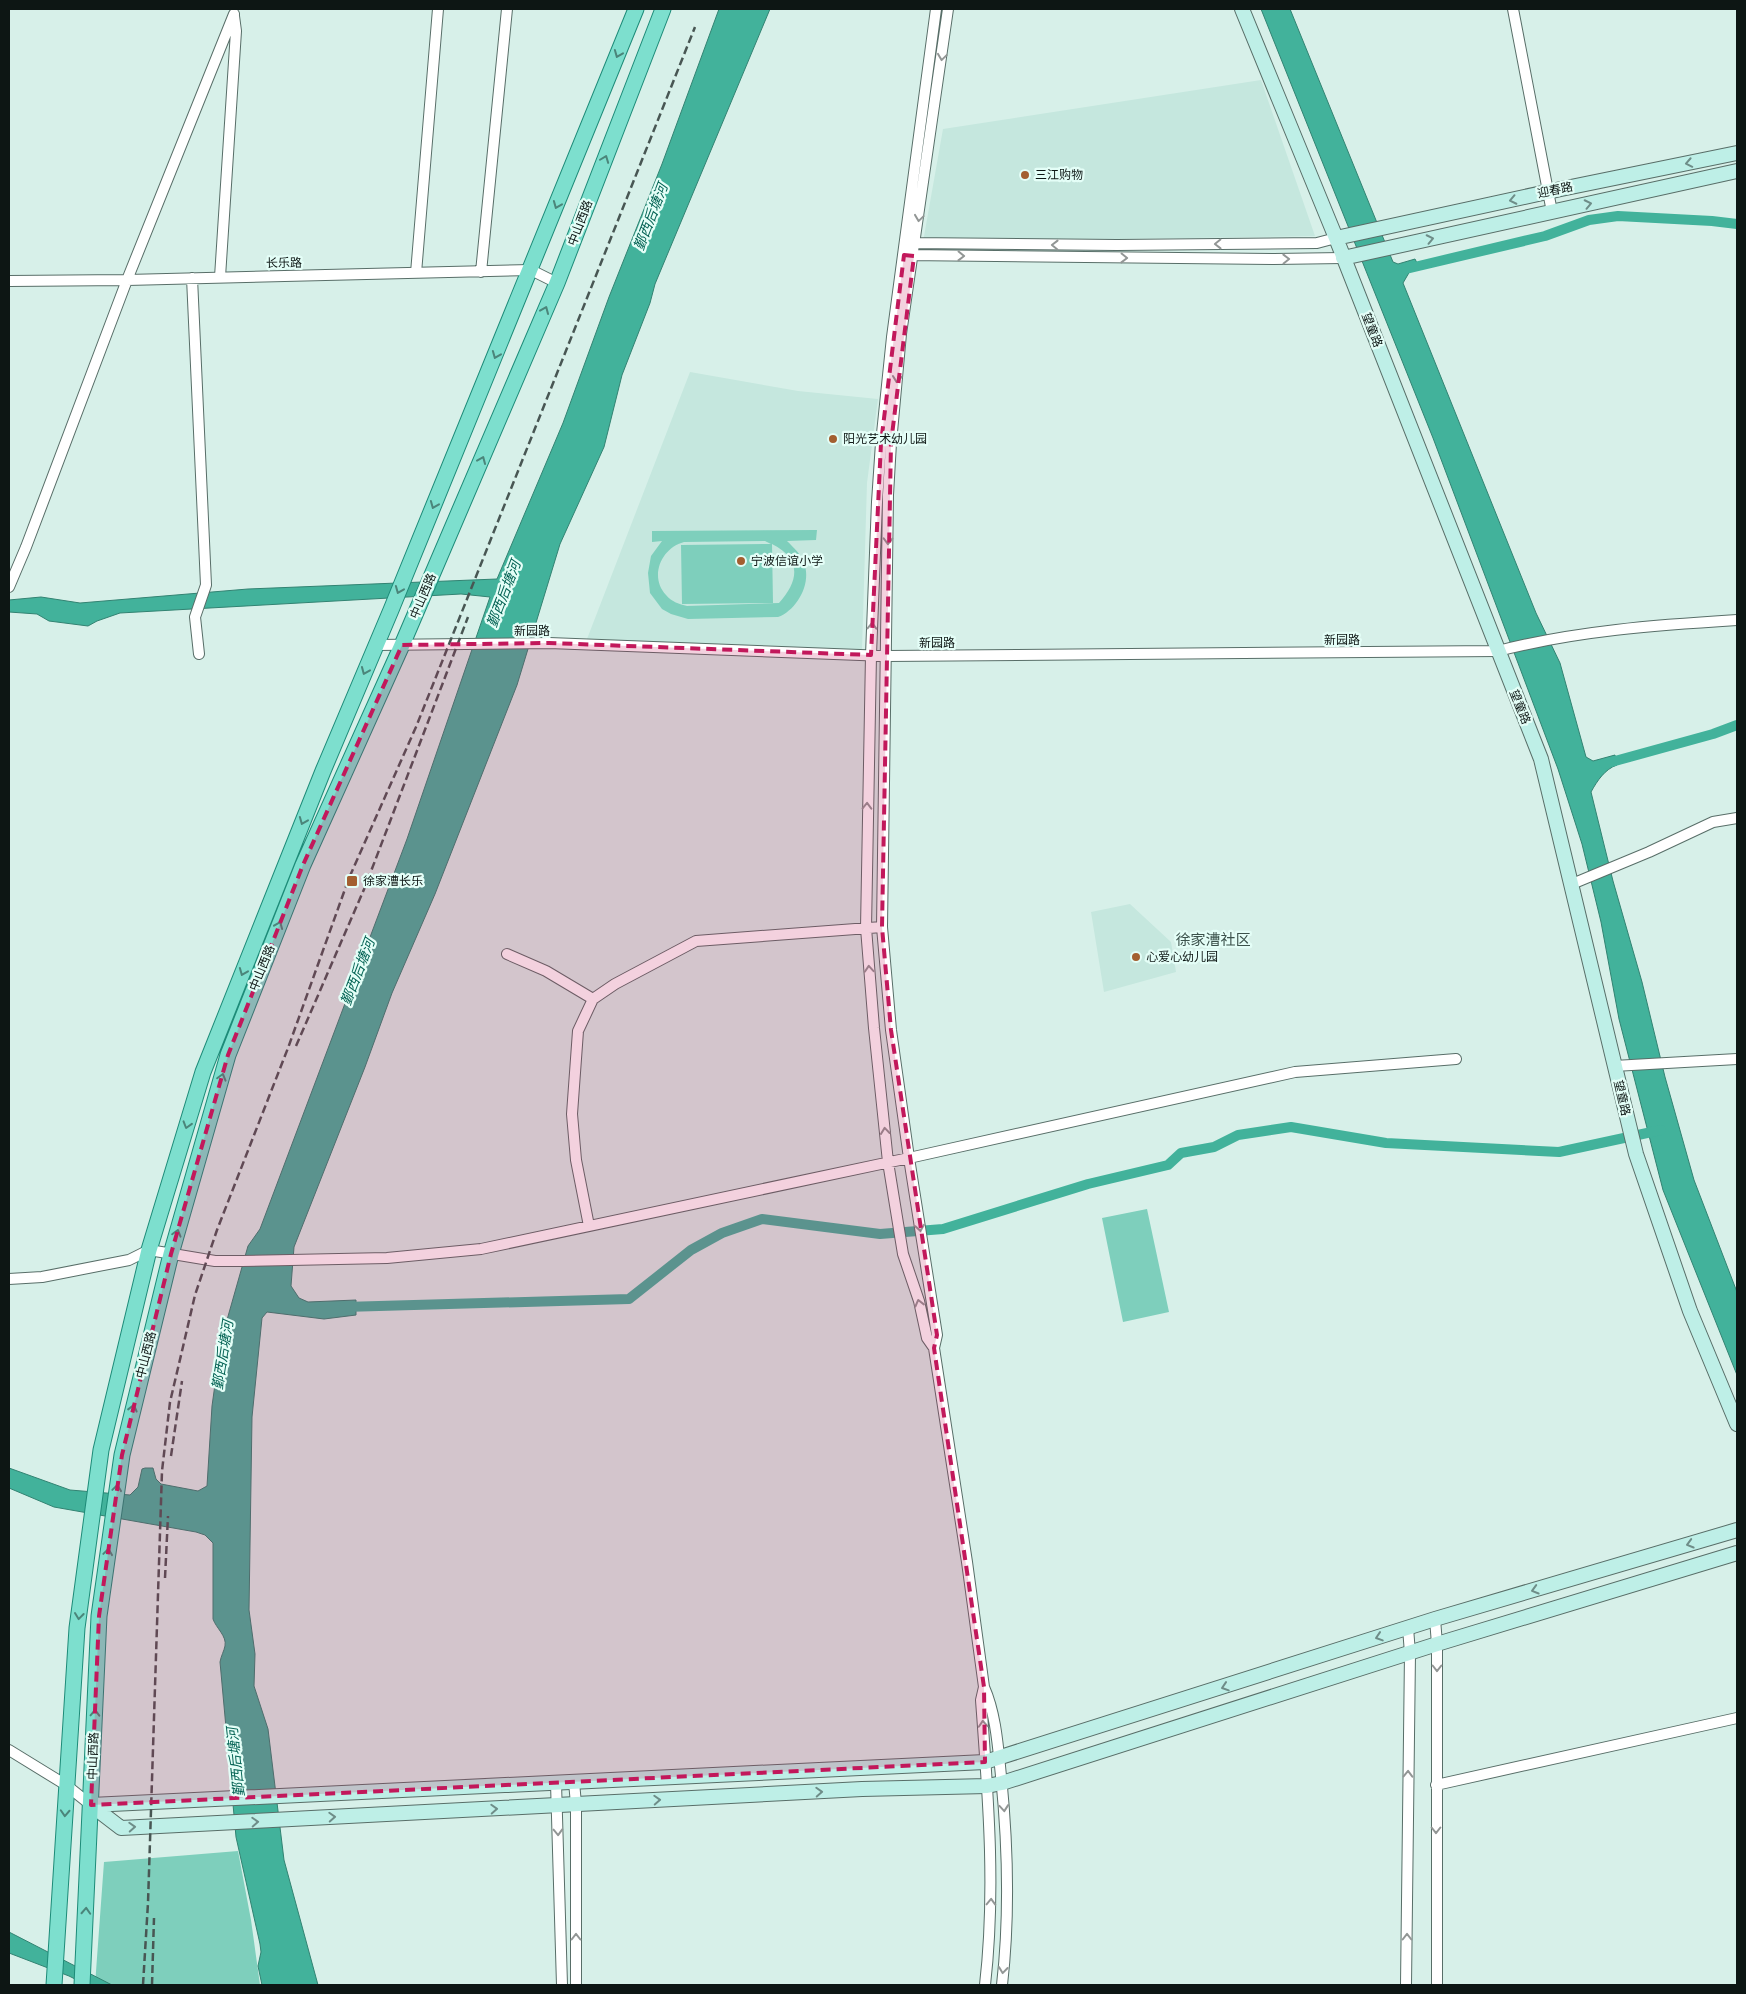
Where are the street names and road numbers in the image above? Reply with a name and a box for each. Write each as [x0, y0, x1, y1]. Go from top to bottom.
street label: 迎春路 [1536, 179, 1574, 201]
street label: 中山西路 [565, 198, 595, 248]
street label: 长乐路 [266, 256, 302, 270]
street label: 望童路 [1359, 311, 1385, 349]
street label: 中山西路 [407, 571, 439, 621]
street label: 新园路 [514, 624, 550, 638]
street label: 新园路 [1324, 633, 1360, 647]
street label: 新园路 [919, 636, 955, 650]
street label: 望童路 [1507, 688, 1533, 726]
street label: 中山西路 [247, 943, 277, 993]
street label: 望童路 [1611, 1079, 1633, 1117]
street label: 中山西路 [133, 1330, 159, 1380]
street label: 中山西路 [85, 1732, 101, 1780]

